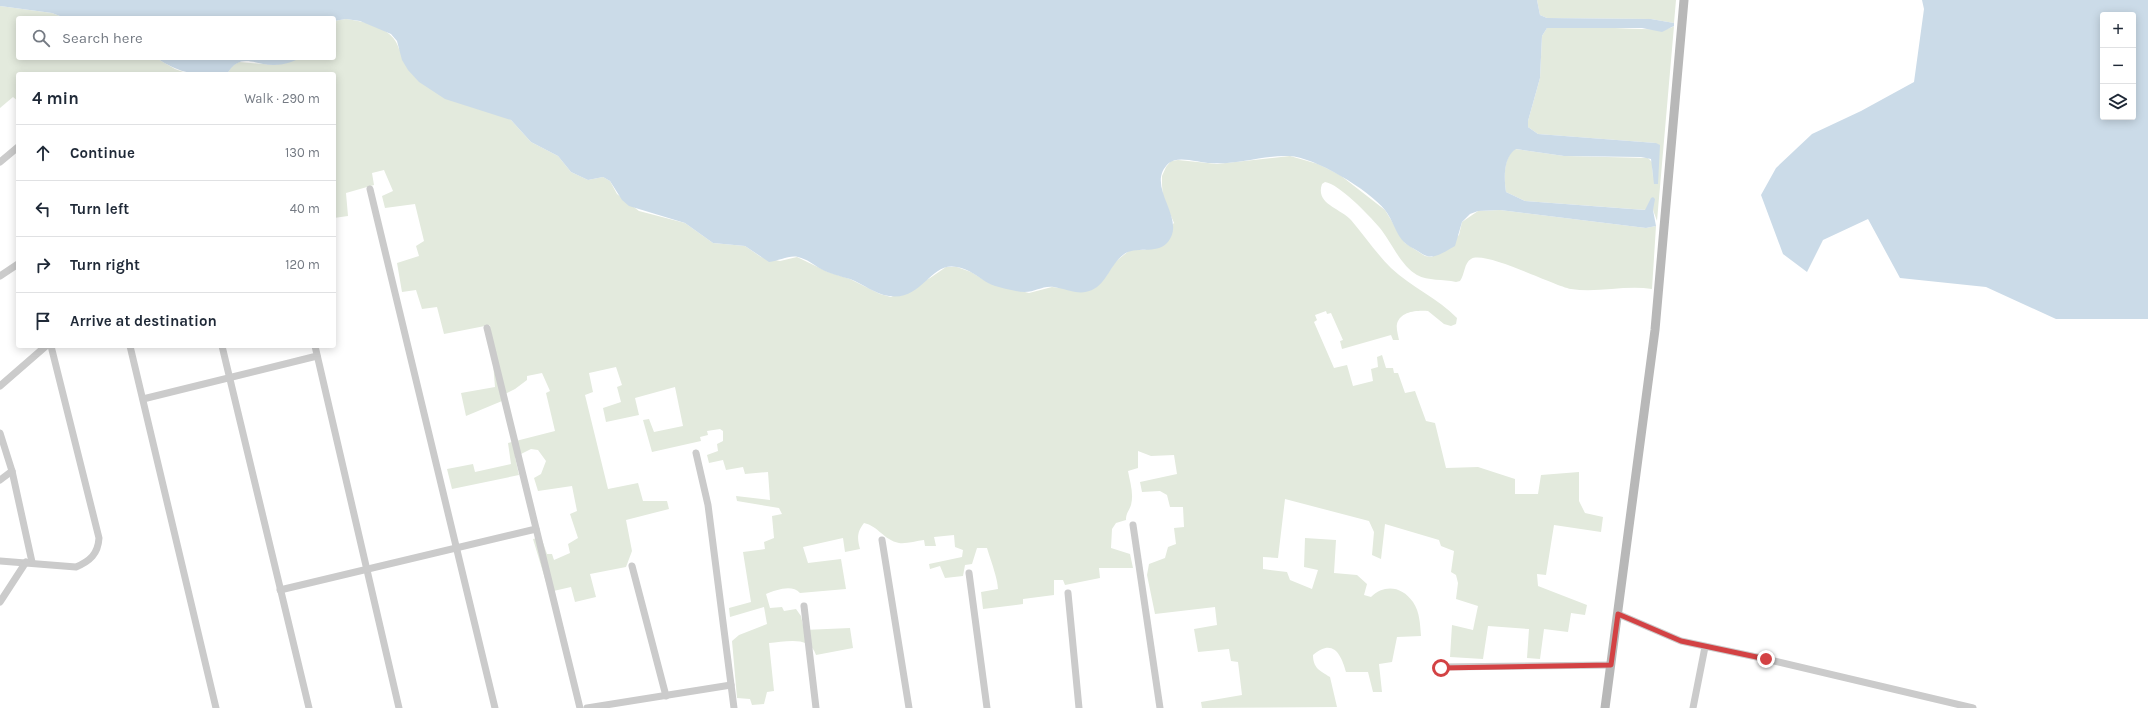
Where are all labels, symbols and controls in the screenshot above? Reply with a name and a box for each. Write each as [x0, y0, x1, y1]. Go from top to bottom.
map controls [2100, 12, 2136, 120]
button: + [2100, 12, 2136, 48]
search box [16, 16, 336, 60]
icon: search [30, 27, 52, 49]
text: Search here [62, 29, 143, 47]
button: − [2100, 48, 2136, 84]
button: layers [2100, 84, 2136, 120]
text: 4 min [32, 88, 79, 108]
text: Walk · 290 m [244, 91, 320, 106]
icon: ahead [32, 142, 54, 164]
text: Continue [70, 144, 135, 162]
text: 130 m [285, 145, 320, 160]
icon: left [32, 198, 54, 220]
text: Turn left [70, 200, 129, 218]
text: 40 m [290, 201, 320, 216]
icon: right [32, 254, 54, 276]
text: Turn right [70, 256, 140, 274]
text: 120 m [285, 257, 320, 272]
icon: arrive [32, 310, 54, 332]
text: Arrive at destination [70, 312, 217, 330]
route end [1757, 650, 1775, 668]
route start [1432, 659, 1450, 677]

